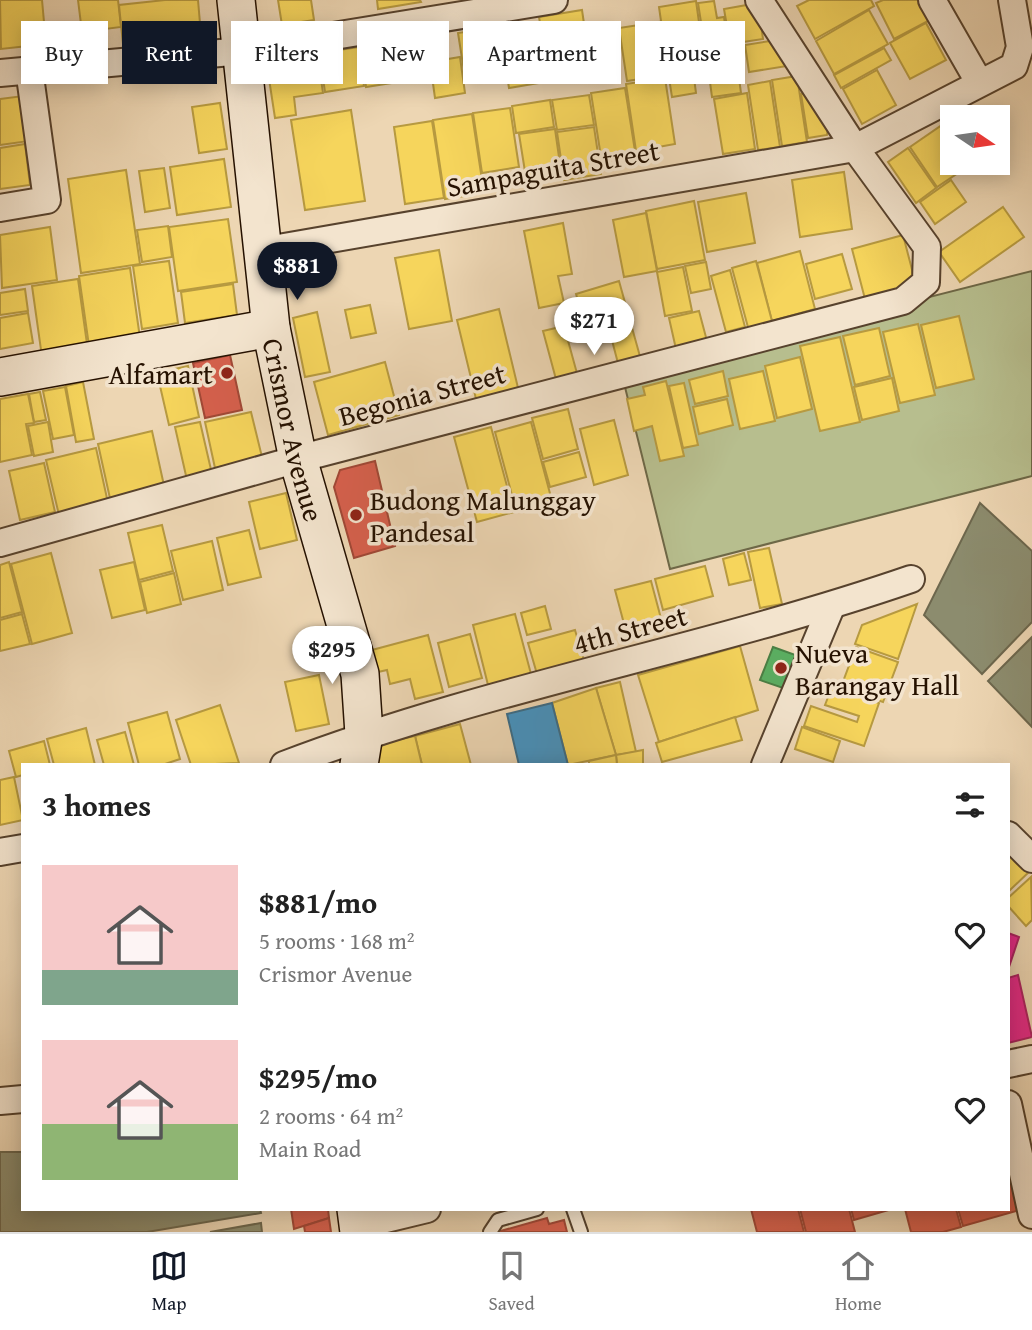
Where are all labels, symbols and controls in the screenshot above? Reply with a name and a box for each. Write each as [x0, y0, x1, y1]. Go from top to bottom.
chip: Buy [21, 21, 108, 84]
chip: Rent [122, 21, 217, 84]
chip: Filters [231, 21, 343, 84]
chip: New [357, 21, 449, 84]
chip: Apartment [463, 21, 621, 84]
chip: House [635, 21, 745, 84]
north arrow [940, 105, 1010, 175]
map controls [940, 105, 1010, 175]
street label: Sampaguita Street [443, 129, 663, 207]
pin: $881 [256, 243, 338, 302]
text: $881 [273, 248, 321, 281]
pin: $271 [553, 298, 635, 357]
text: $271 [570, 303, 618, 336]
street label: Crismor Avenue [253, 334, 335, 526]
street label: Begonia Street [334, 352, 510, 436]
place label: Alfamart [108, 353, 213, 394]
marker: Alfamart [219, 365, 235, 381]
place label: Budong Malunggay Pandesal [370, 479, 596, 552]
marker: Budong Malunggay Pandesal [348, 507, 364, 523]
street label: 4th Street [569, 594, 691, 664]
pin: $295 [291, 626, 373, 686]
text: $295 [308, 632, 356, 665]
place label: Nueva Barangay Hall [795, 632, 959, 705]
marker: Nueva Barangay Hall [773, 660, 789, 676]
text: 3 homes [42, 783, 151, 827]
icon: filters [951, 786, 989, 824]
text: $881/mo [259, 880, 377, 924]
icon: home [98, 893, 182, 977]
icon: heart [951, 916, 989, 954]
text: 5 rooms · 168 m² [259, 924, 414, 957]
text: Crismor Avenue [259, 957, 412, 990]
text: $295/mo [259, 1055, 377, 1099]
icon: home [98, 1068, 182, 1152]
icon: heart [951, 1091, 989, 1129]
text: 2 rooms · 64 m² [259, 1099, 403, 1132]
text: Main Road [259, 1132, 361, 1165]
tab: Map [150, 1247, 188, 1317]
tab: Saved [489, 1247, 535, 1317]
tab: Home [835, 1247, 882, 1317]

